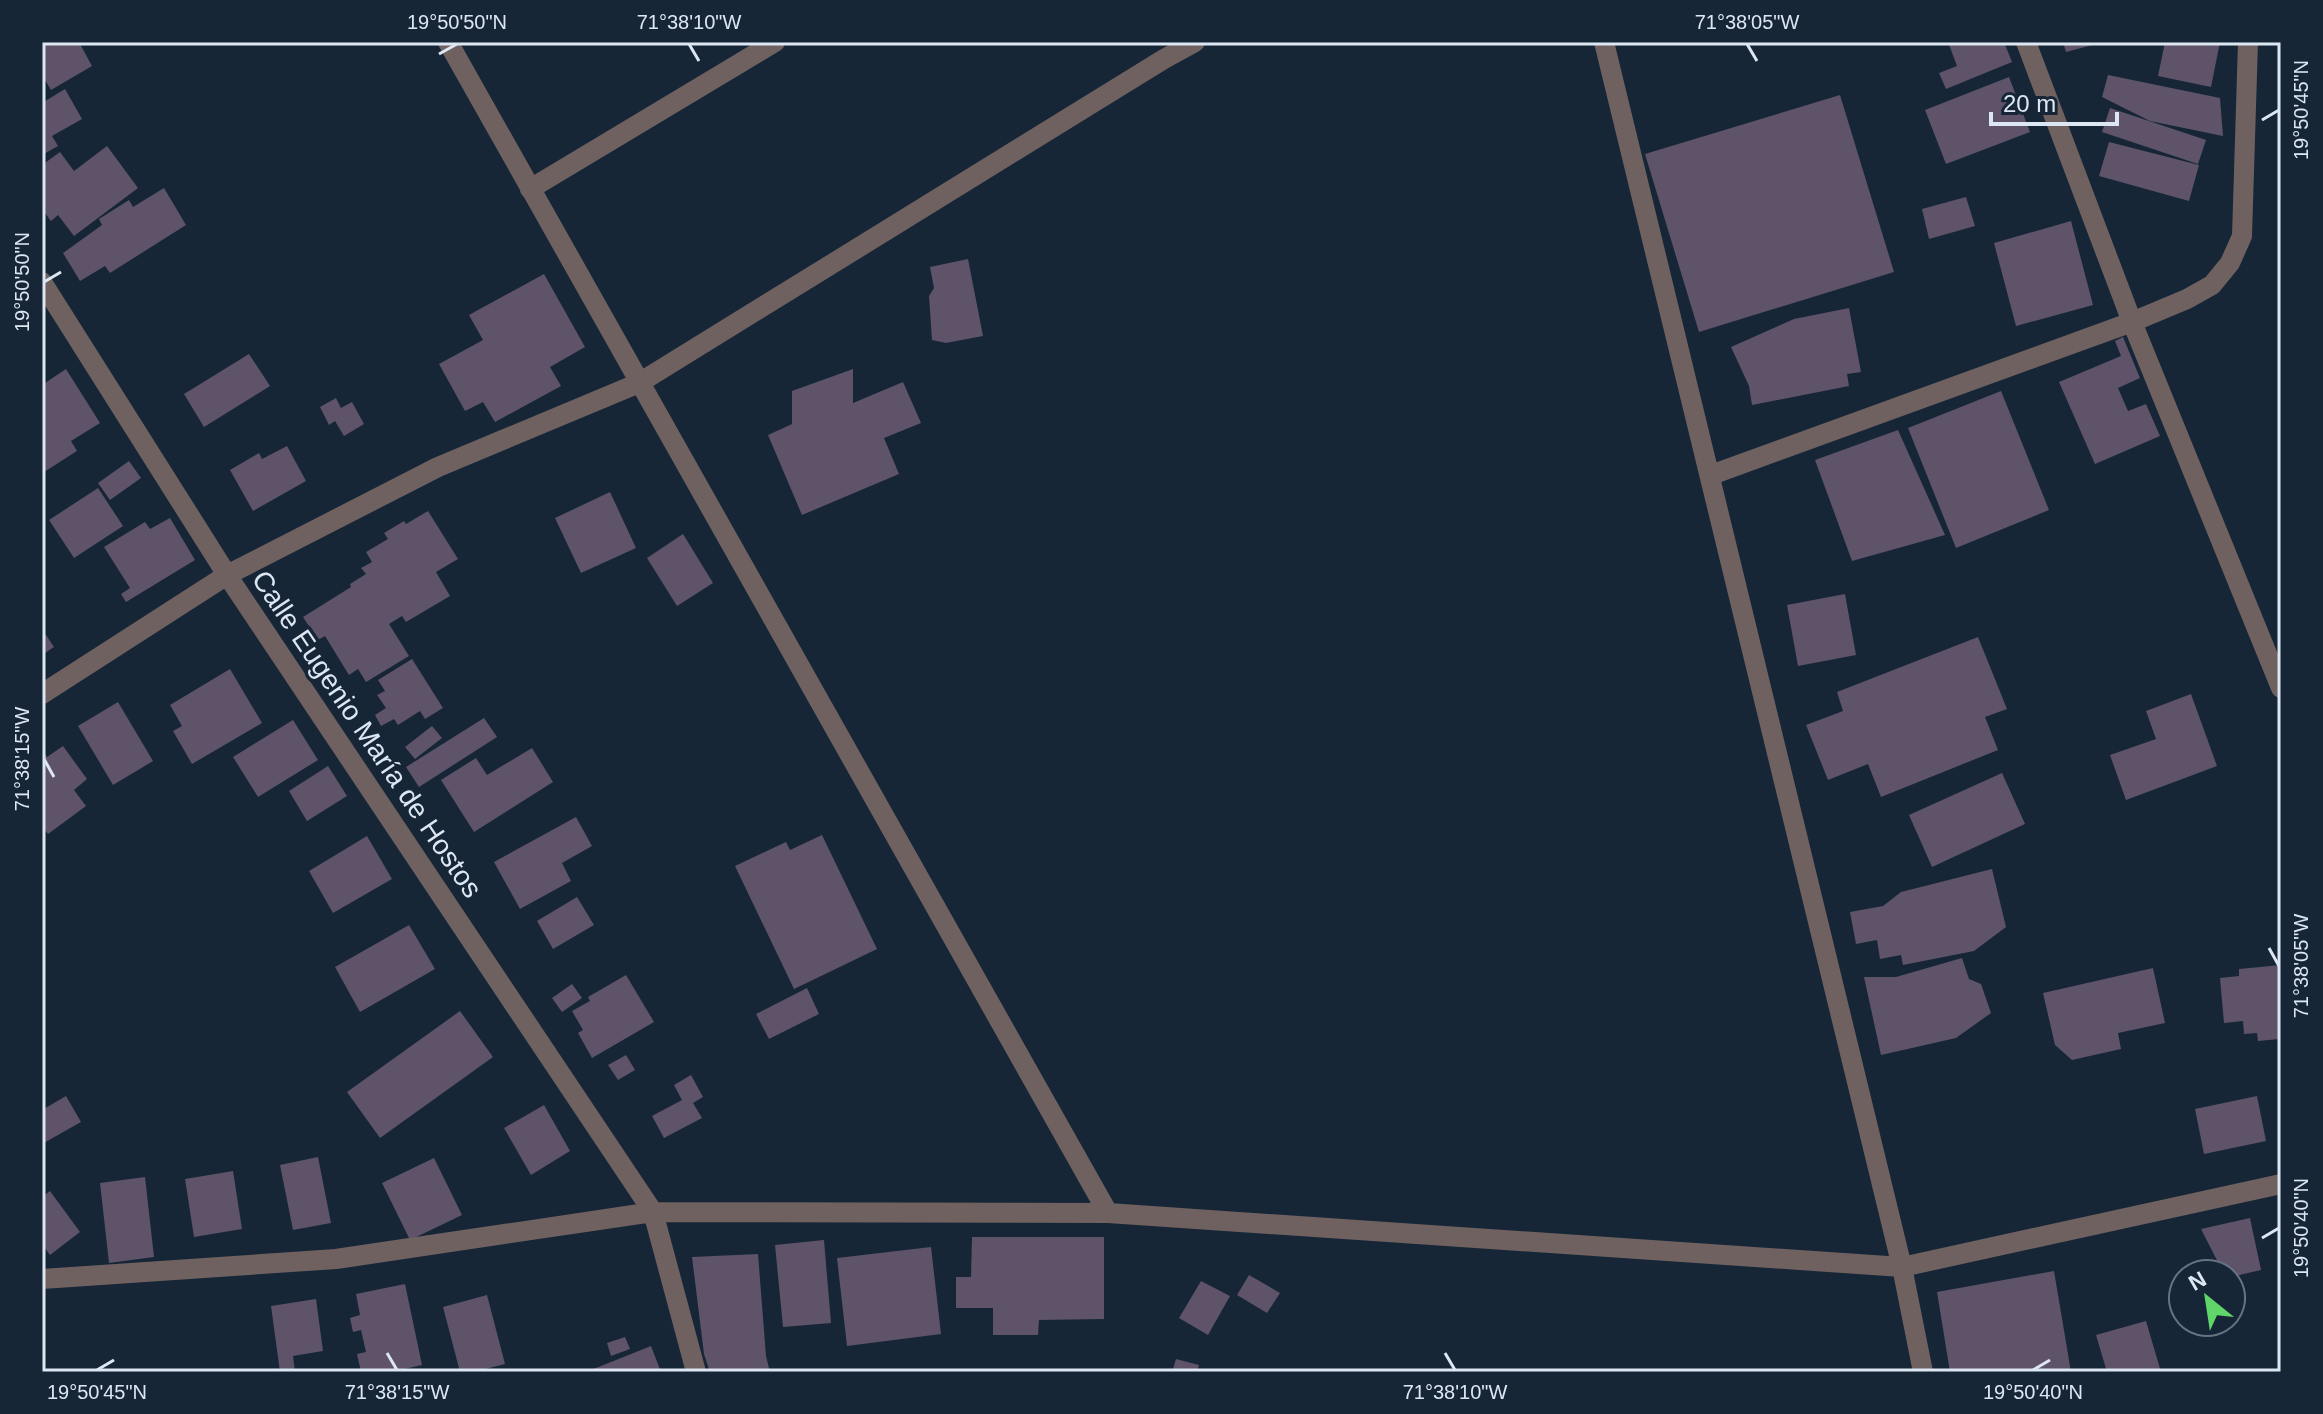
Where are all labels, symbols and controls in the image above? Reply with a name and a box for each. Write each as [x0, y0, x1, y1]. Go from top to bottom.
text: 19°50'50"N [407, 11, 507, 33]
text: 71°38'10"W [637, 11, 741, 33]
text: 71°38'05"W [1695, 11, 1799, 33]
text: 19°50'45"N [2290, 60, 2312, 160]
scale bar [1991, 76, 2117, 126]
text: 20 m [2003, 90, 2056, 117]
text: 19°50'50"N [11, 232, 33, 332]
street label: Calle Eugenio María de Hostos [246, 565, 488, 903]
text: 71°38'15"W [11, 707, 33, 811]
text: 71°38'05"W [2290, 914, 2312, 1018]
text: 19°50'40"N [2290, 1178, 2312, 1278]
north arrow [2167, 1258, 2247, 1338]
text: N [2184, 1266, 2210, 1296]
text: 19°50'45"N [47, 1381, 147, 1403]
text: 71°38'15"W [345, 1381, 449, 1403]
text: 71°38'10"W [1403, 1381, 1507, 1403]
text: 19°50'40"N [1983, 1381, 2083, 1403]

